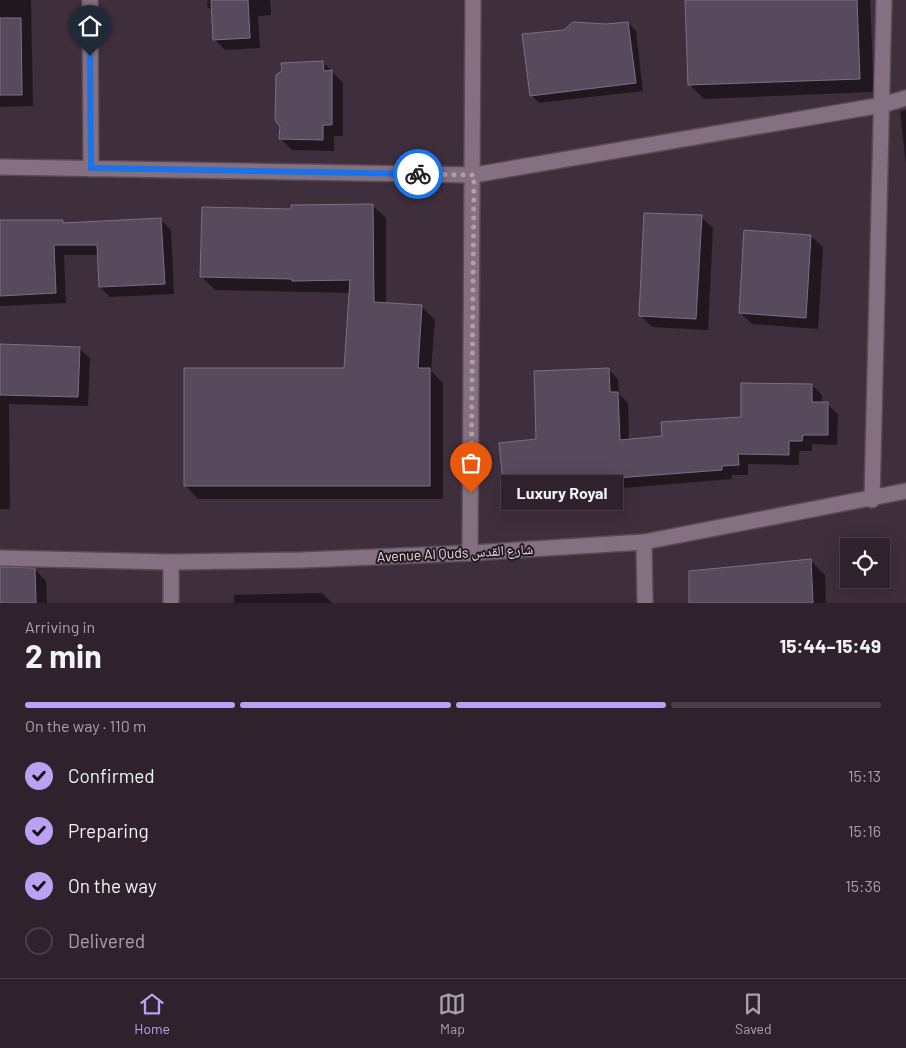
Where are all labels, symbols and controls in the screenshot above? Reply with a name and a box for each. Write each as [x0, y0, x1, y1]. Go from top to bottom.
pin [69, 5, 111, 56]
icon: home [76, 12, 104, 40]
courier [393, 149, 443, 199]
icon: bike [404, 160, 432, 188]
pin [450, 442, 492, 493]
icon: bag [457, 449, 485, 477]
callout: Luxury Royal [501, 476, 624, 510]
text: Luxury Royal [517, 483, 607, 502]
map controls [840, 538, 890, 588]
button: locate [840, 538, 890, 588]
street label: Avenue Al Quds شارع القدس [376, 540, 534, 567]
text: Arriving in [25, 617, 95, 636]
text: 15:44–15:49 [780, 634, 881, 657]
text: 2 min [25, 636, 102, 674]
text: On the way · 110 m [25, 716, 146, 735]
icon: check [25, 762, 53, 790]
text: Confirmed [68, 764, 155, 787]
text: 15:13 [848, 766, 881, 785]
icon: check [25, 817, 53, 845]
text: Preparing [68, 819, 149, 842]
text: 15:16 [848, 821, 881, 840]
icon: check [25, 872, 53, 900]
text: On the way [68, 874, 157, 897]
text: 15:36 [845, 876, 881, 895]
text: Delivered [68, 929, 145, 952]
tab: Home [134, 990, 170, 1037]
tab: Map [438, 990, 466, 1037]
tab: Saved [735, 990, 772, 1037]

